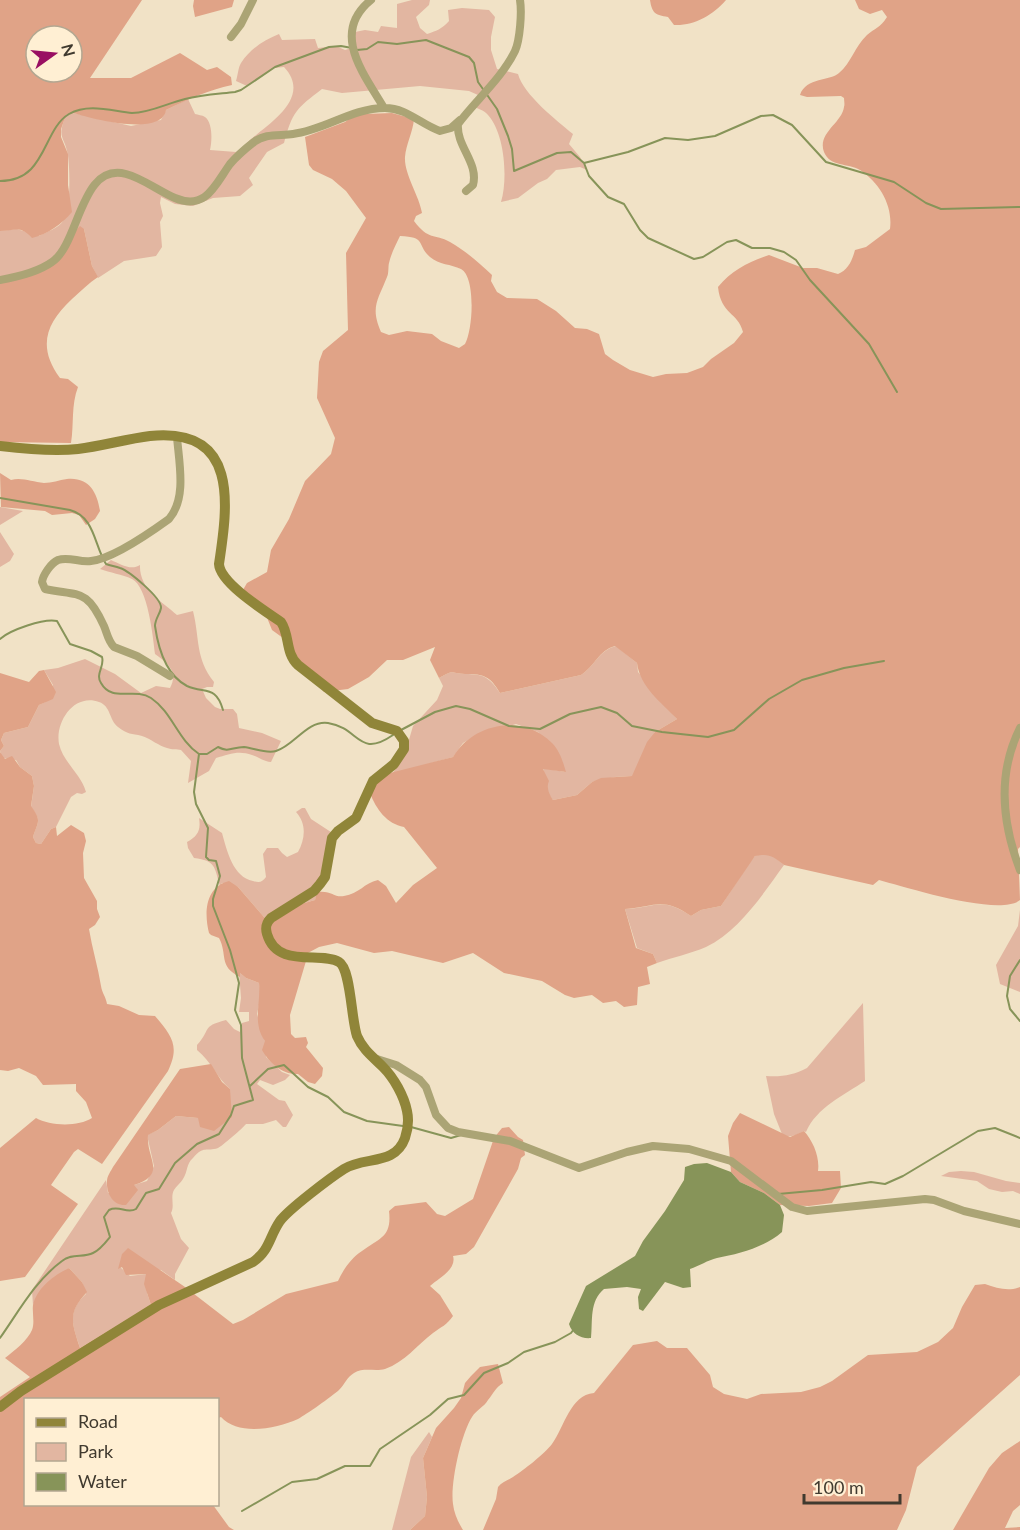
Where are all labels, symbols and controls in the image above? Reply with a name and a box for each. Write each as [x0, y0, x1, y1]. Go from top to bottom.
north arrow [24, 24, 84, 84]
text: N [58, 42, 80, 58]
legend [24, 1398, 219, 1506]
text: Road [78, 1410, 118, 1432]
text: Park [78, 1440, 114, 1462]
scale bar [804, 1467, 900, 1505]
text: Water [78, 1470, 127, 1492]
text: 100 m [813, 1476, 864, 1498]

